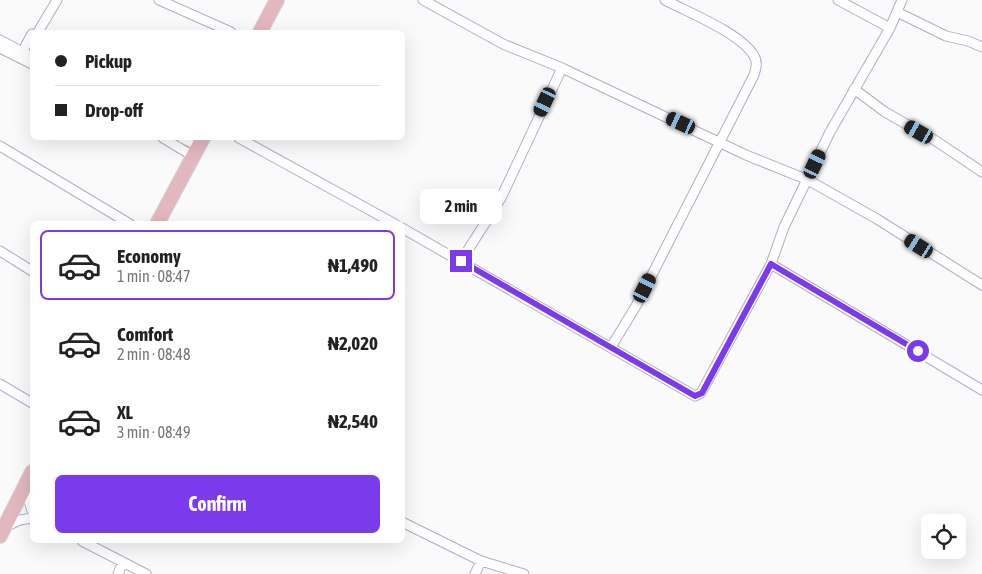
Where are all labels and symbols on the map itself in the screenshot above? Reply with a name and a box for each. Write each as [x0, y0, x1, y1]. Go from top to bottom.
car [531, 85, 558, 119]
car [664, 110, 697, 136]
car [902, 118, 935, 146]
car [801, 147, 828, 181]
callout: 2 min [420, 188, 502, 224]
car [902, 232, 935, 260]
route end [450, 250, 472, 272]
car [631, 271, 658, 305]
route start [907, 340, 929, 362]

